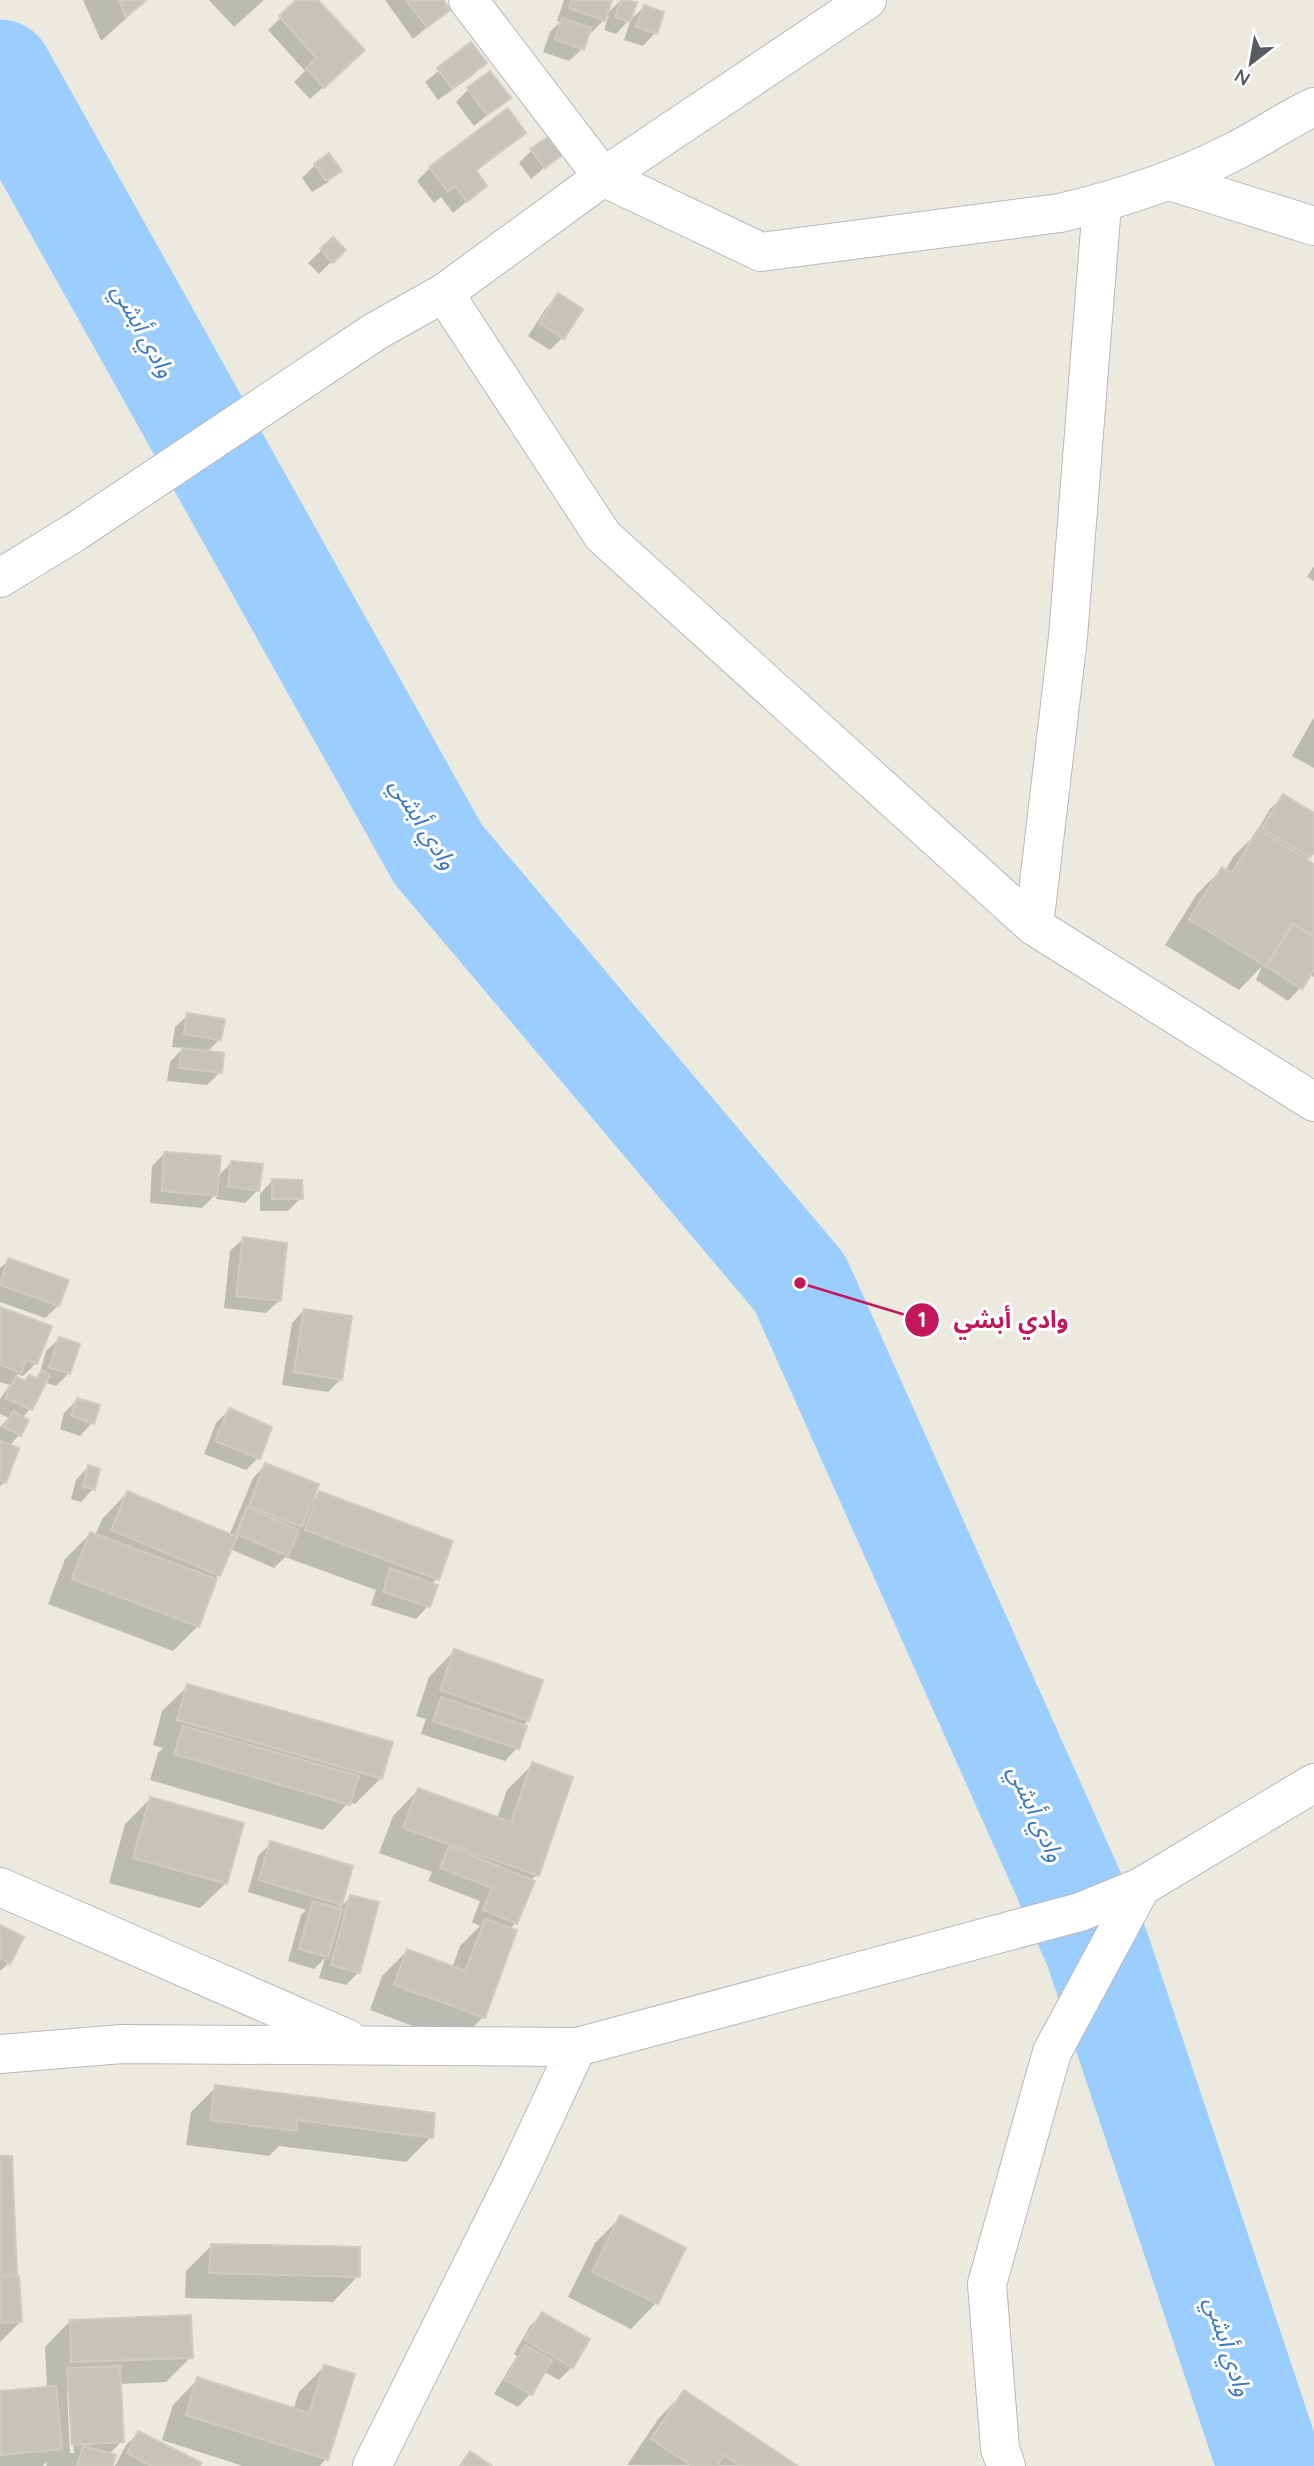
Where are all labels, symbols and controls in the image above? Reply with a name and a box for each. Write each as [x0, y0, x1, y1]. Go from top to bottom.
north arrow [1216, 28, 1286, 98]
text: N [1230, 64, 1254, 91]
water label: وادي أبشي [102, 278, 182, 385]
water label: وادي أبشي [380, 771, 464, 877]
callout: وادي أبشي [904, 1297, 1083, 1342]
text: وادي أبشي [953, 1304, 1069, 1340]
text: 1 [918, 1306, 926, 1332]
water label: وادي أبشي [998, 1760, 1072, 1868]
water label: وادي أبشي [1194, 2292, 1259, 2401]

